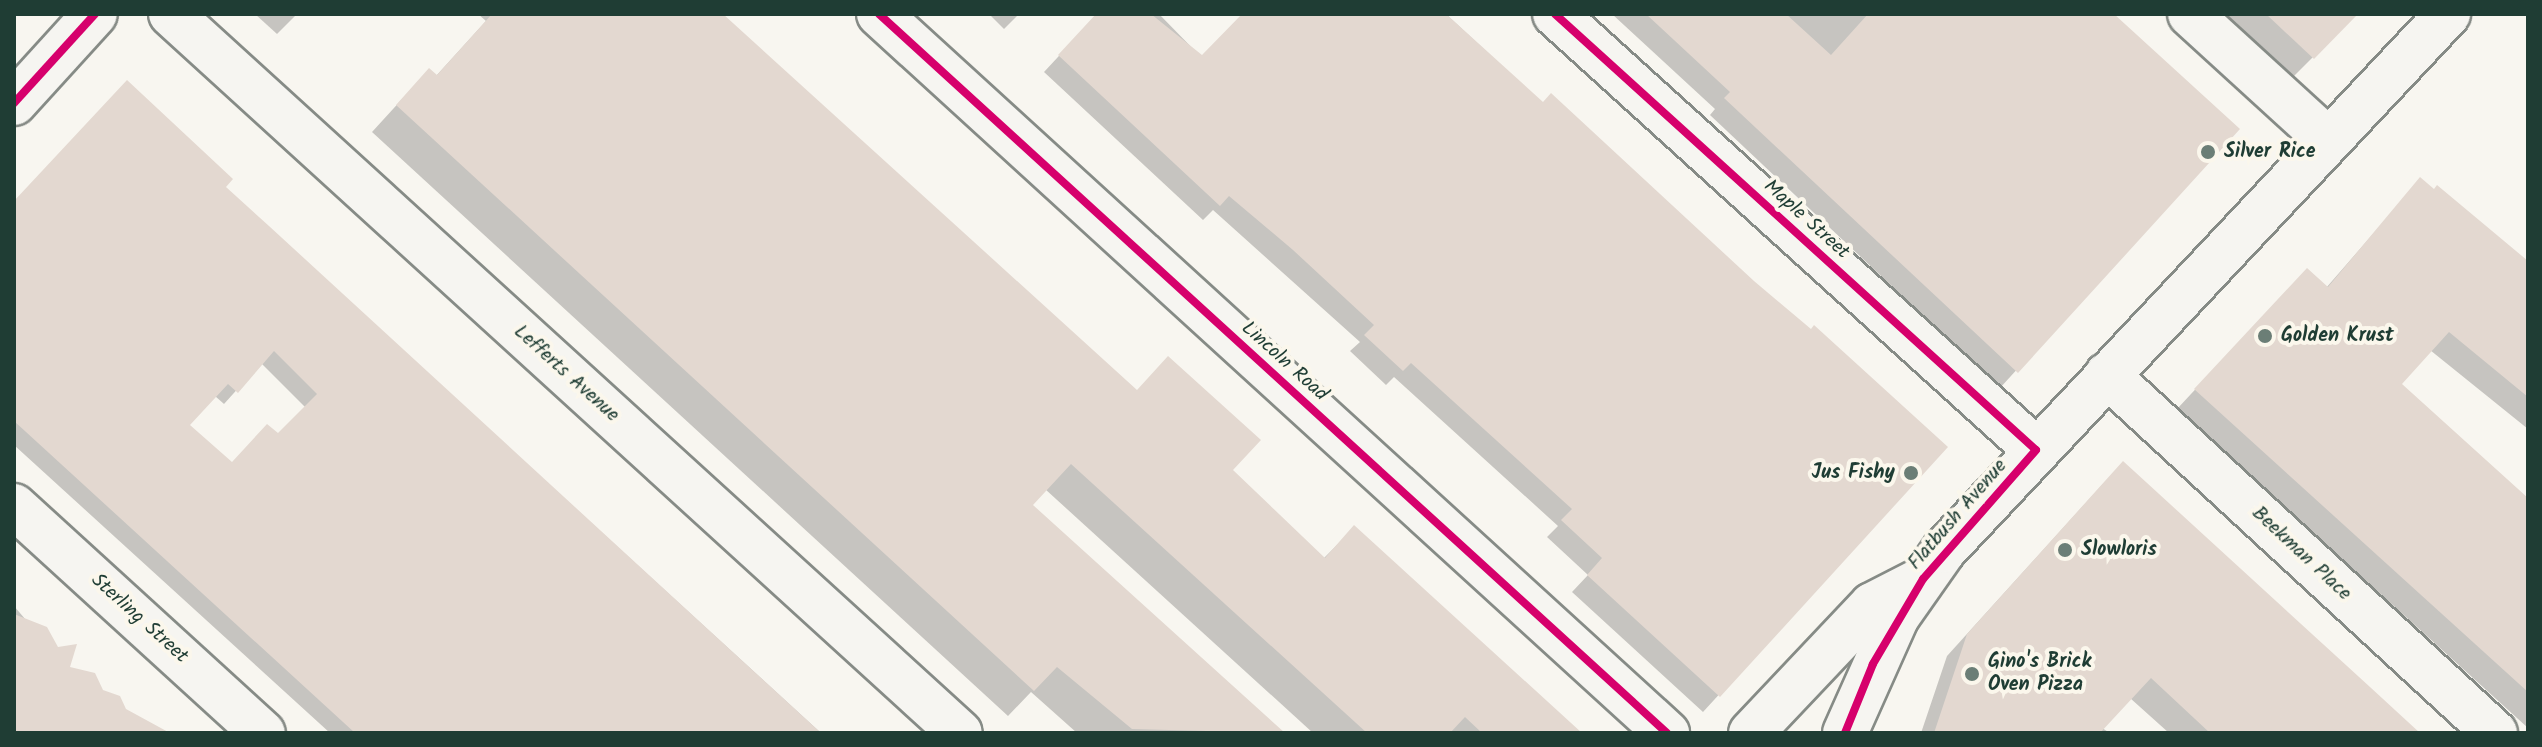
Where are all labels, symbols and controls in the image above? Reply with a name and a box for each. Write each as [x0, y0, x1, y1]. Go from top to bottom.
place label: Silver Rice [2224, 140, 2315, 164]
marker: Silver Rice [2199, 143, 2217, 161]
street label: Maple Street [1758, 175, 1854, 265]
street label: Lincoln Road [1236, 317, 1332, 407]
street label: Lefferts Avenue [508, 320, 624, 428]
place label: Golden Krust [2281, 324, 2394, 348]
marker: Golden Krust [2256, 327, 2274, 345]
street label: Flatbush Avenue [1903, 455, 2013, 575]
place label: Jus Fishy [1811, 461, 1895, 485]
marker: Jus Fishy [1902, 464, 1920, 482]
street label: Beekman Place [2246, 502, 2356, 606]
place label: Slowloris [2081, 538, 2157, 562]
marker: Slowloris [2056, 541, 2074, 559]
street label: Sterling Street [85, 569, 193, 669]
place label: Gino's Brick Oven Pizza [1988, 650, 2091, 697]
marker: Gino's Brick Oven Pizza [1963, 665, 1981, 683]

